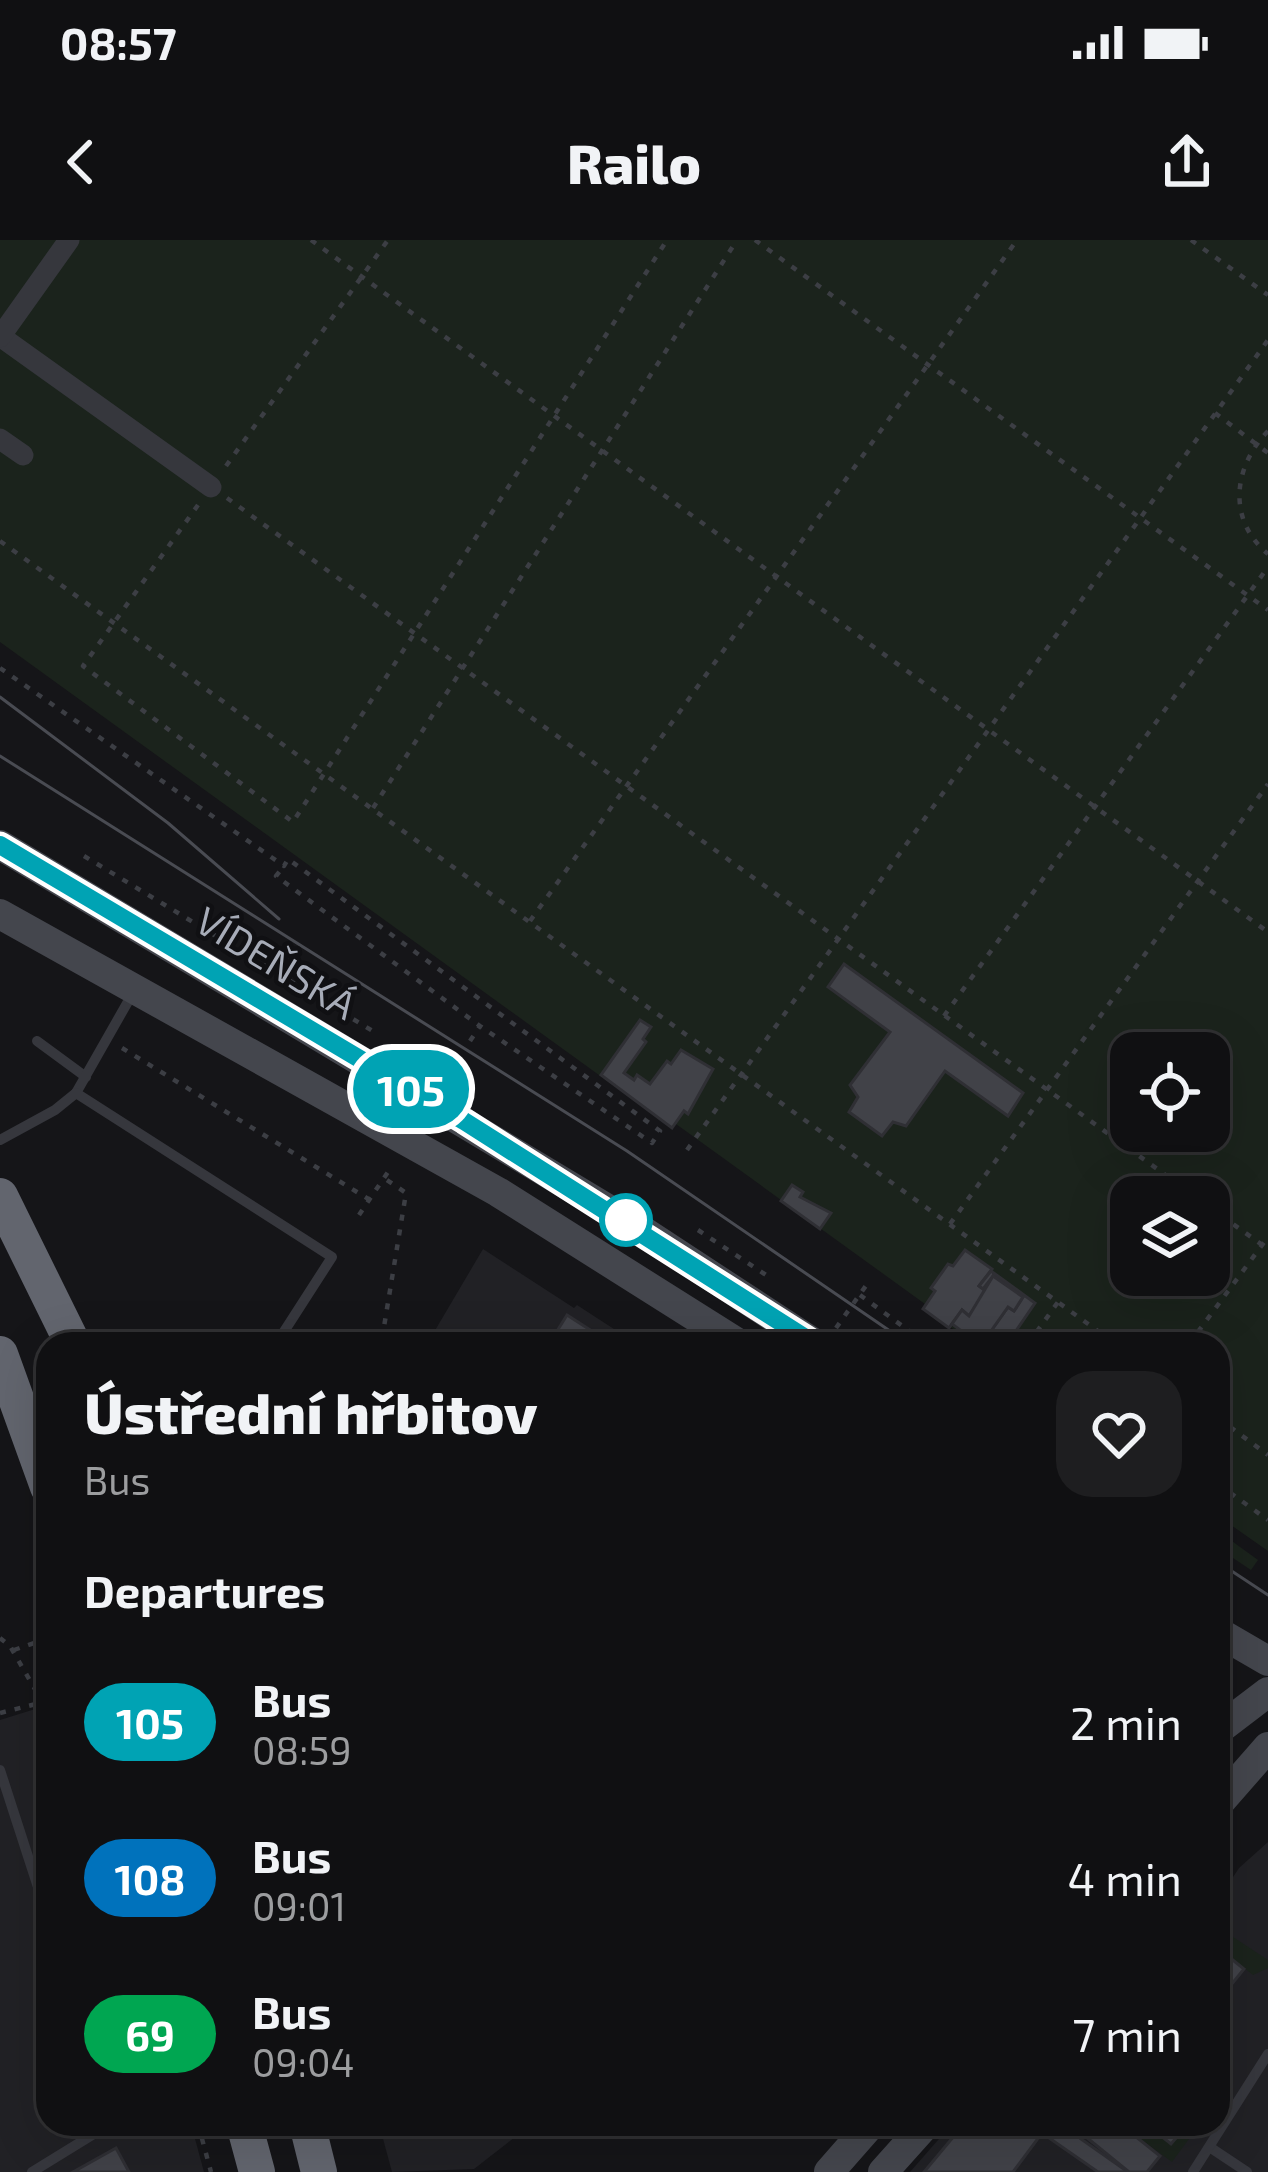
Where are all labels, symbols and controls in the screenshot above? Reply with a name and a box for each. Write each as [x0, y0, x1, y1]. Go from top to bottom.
text: 08:57 [60, 15, 177, 69]
icon: back [48, 129, 114, 195]
icon: share [1154, 129, 1220, 195]
text: Railo [567, 130, 701, 195]
street label: VÍDEŇSKÁ [188, 896, 365, 1028]
map controls [1110, 1032, 1230, 1296]
button: locate [1110, 1032, 1230, 1152]
line badge: 105 [342, 1050, 480, 1128]
text: 105 [377, 1064, 445, 1114]
button: layers [1110, 1176, 1230, 1296]
unlabelled marker [601, 1195, 651, 1245]
button: heart [1056, 1371, 1182, 1497]
text: Ústřední hřbitov [84, 1377, 537, 1445]
text: Bus [84, 1456, 150, 1503]
text: Departures [84, 1563, 325, 1617]
text: Bus [252, 1672, 331, 1726]
text: 2 min [1070, 1695, 1182, 1749]
text: 105 [116, 1697, 184, 1747]
text: 08:59 [252, 1726, 352, 1773]
text: Bus [252, 1828, 331, 1882]
text: 4 min [1068, 1851, 1182, 1905]
text: 108 [115, 1853, 185, 1903]
text: 09:01 [252, 1882, 346, 1929]
text: Bus [252, 1984, 331, 2038]
text: 7 min [1072, 2007, 1182, 2061]
text: 69 [125, 2009, 175, 2059]
text: 09:04 [252, 2038, 355, 2085]

